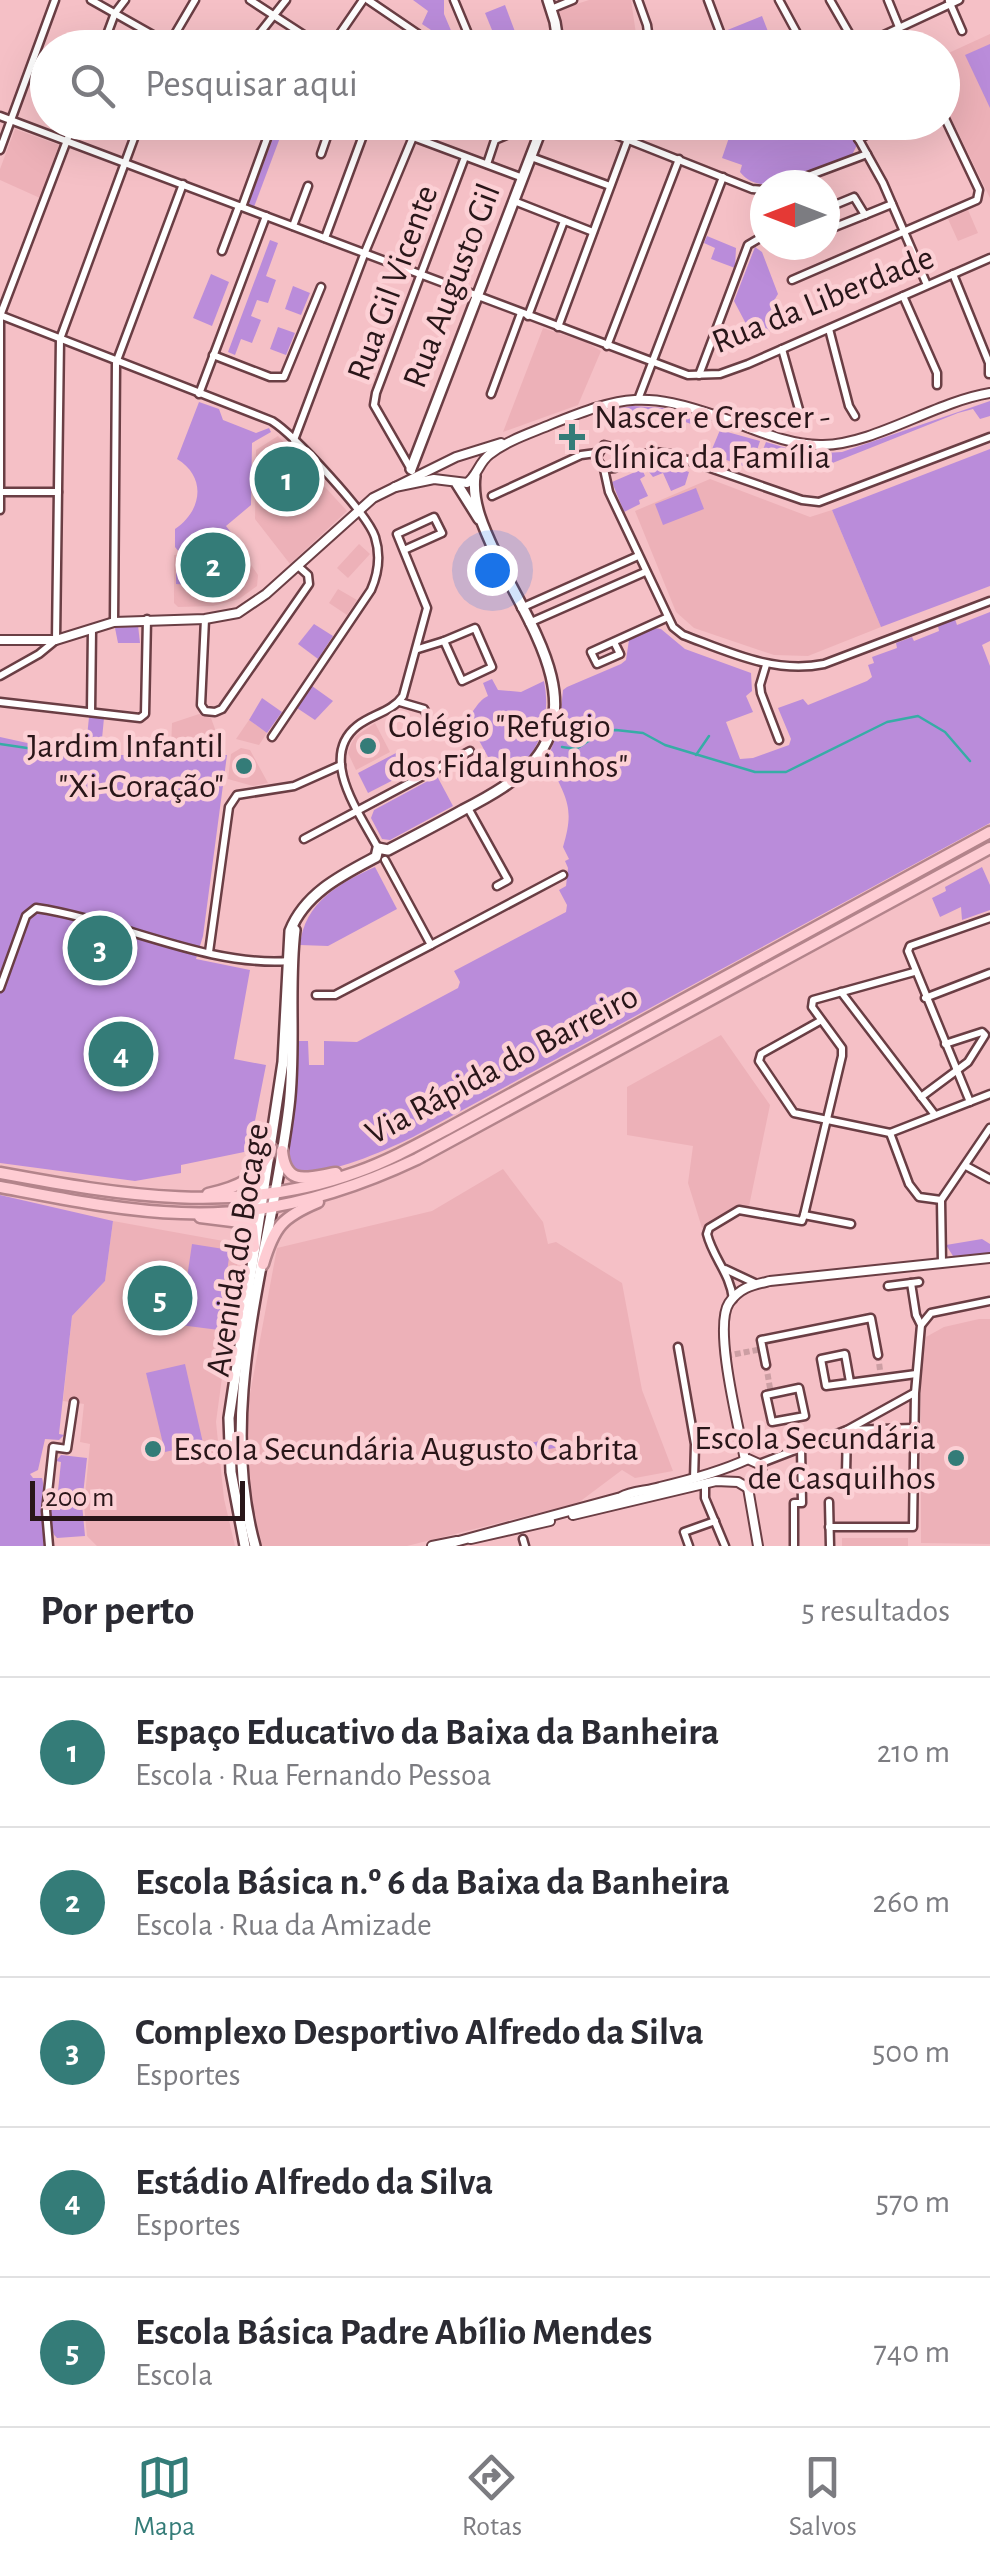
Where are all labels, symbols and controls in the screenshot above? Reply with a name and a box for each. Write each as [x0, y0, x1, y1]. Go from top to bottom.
search box [30, 30, 960, 140]
icon: search [65, 58, 120, 113]
text: Pesquisar aqui [145, 66, 358, 104]
north arrow [750, 170, 840, 260]
street label: Rua Augusto Gil [397, 179, 507, 393]
street label: Rua Gil Vicente [341, 181, 445, 385]
street label: Rua da Liberdade [707, 240, 939, 360]
place label: Nascer e Crescer - Clínica da Família [594, 400, 831, 475]
marker: Nascer e Crescer - Clínica da Família [559, 424, 585, 450]
pin: 1 [254, 442, 320, 516]
pin: 2 [180, 528, 246, 602]
your location [467, 545, 518, 596]
place label: Colégio "Refúgio dos Fidalguinhos" [388, 709, 628, 784]
place label: Jardim Infantil "Xi-Coração" [27, 729, 224, 804]
marker: Colégio "Refúgio dos Fidalguinhos" [357, 735, 379, 757]
marker: Jardim Infantil "Xi-Coração" [233, 755, 255, 777]
pin: 3 [68, 910, 132, 986]
street label: Via Rápida do Barreiro [360, 978, 644, 1152]
pin: 4 [88, 1016, 154, 1092]
street label: Avenida do Bocage [201, 1121, 275, 1379]
pin: 5 [128, 1260, 192, 1336]
place label: Escola Secundária de Casquilhos [694, 1421, 936, 1496]
place label: Escola Secundária Augusto Cabrita [173, 1432, 639, 1467]
marker: Escola Secundária Augusto Cabrita [142, 1438, 164, 1460]
marker: Escola Secundária de Casquilhos [945, 1447, 967, 1469]
scale bar [30, 1476, 245, 1521]
text: 200 m [45, 1484, 114, 1512]
text: Por perto [40, 1590, 194, 1632]
text: 5 resultados [801, 1595, 950, 1627]
text: Espaço Educativo da Baixa da Banheira [135, 1714, 719, 1752]
text: 1 [67, 1736, 78, 1768]
text: 210 m [877, 1736, 950, 1768]
text: Escola · Rua Fernando Pessoa [135, 1759, 491, 1791]
text: Escola Básica n.º 6 da Baixa da Banheira [135, 1864, 730, 1902]
text: 2 [65, 1886, 80, 1918]
text: 260 m [873, 1886, 950, 1918]
text: Escola · Rua da Amizade [135, 1909, 432, 1941]
text: Complexo Desportivo Alfredo da Silva [135, 2014, 704, 2052]
text: 3 [66, 2036, 79, 2068]
text: 500 m [872, 2036, 950, 2068]
text: Esportes [135, 2059, 241, 2091]
text: Estádio Alfredo da Silva [135, 2164, 493, 2202]
text: 4 [64, 2186, 81, 2218]
text: 570 m [876, 2186, 950, 2218]
text: Esportes [135, 2209, 241, 2241]
text: Escola Básica Padre Abílio Mendes [135, 2314, 652, 2352]
text: 5 [66, 2336, 79, 2368]
text: 740 m [873, 2336, 950, 2368]
text: Escola [135, 2359, 213, 2391]
tab: Mapa [133, 2450, 195, 2544]
tab: Rotas [462, 2450, 522, 2544]
tab: Salvos [789, 2450, 857, 2544]

